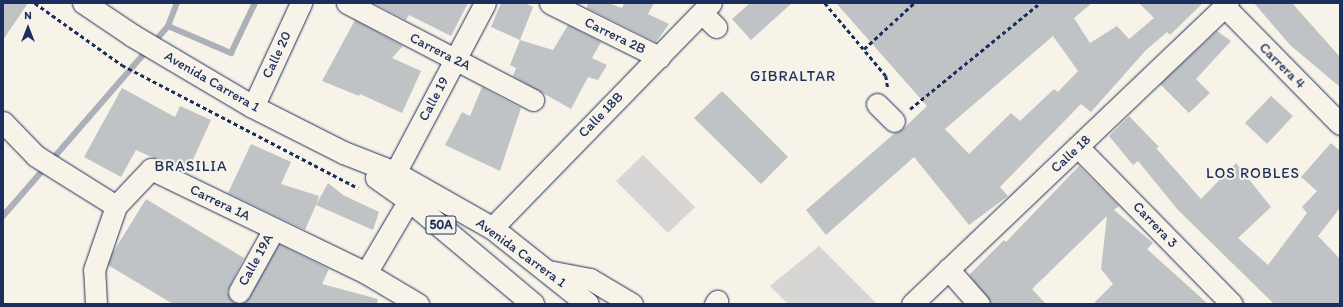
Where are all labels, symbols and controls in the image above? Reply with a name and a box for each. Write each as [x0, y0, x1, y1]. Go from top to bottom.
north arrow [8, 8, 48, 48]
text: N [24, 9, 32, 22]
street label: Carrera 2B [582, 14, 648, 58]
street label: Calle 20 [259, 29, 295, 81]
street label: Carrera 2A [407, 30, 473, 74]
street label: Carrera 4 [1255, 39, 1309, 93]
street label: Avenida Carrera 1 [161, 48, 263, 116]
district label: GIBRALTAR [749, 68, 837, 86]
street label: Calle 19 [415, 74, 453, 124]
street label: Calle 18B [575, 89, 627, 141]
street label: Calle 18 [1048, 131, 1094, 177]
district label: BRASILIA [155, 158, 227, 176]
district label: LOS ROBLES [1206, 165, 1300, 183]
street label: Carrera 1A [187, 181, 253, 225]
street label: Carrera 3 [1129, 199, 1181, 251]
road number: 50A [425, 214, 457, 236]
street label: Avenida Carrera 1 [473, 215, 569, 291]
street label: Calle 19A [235, 231, 277, 289]

